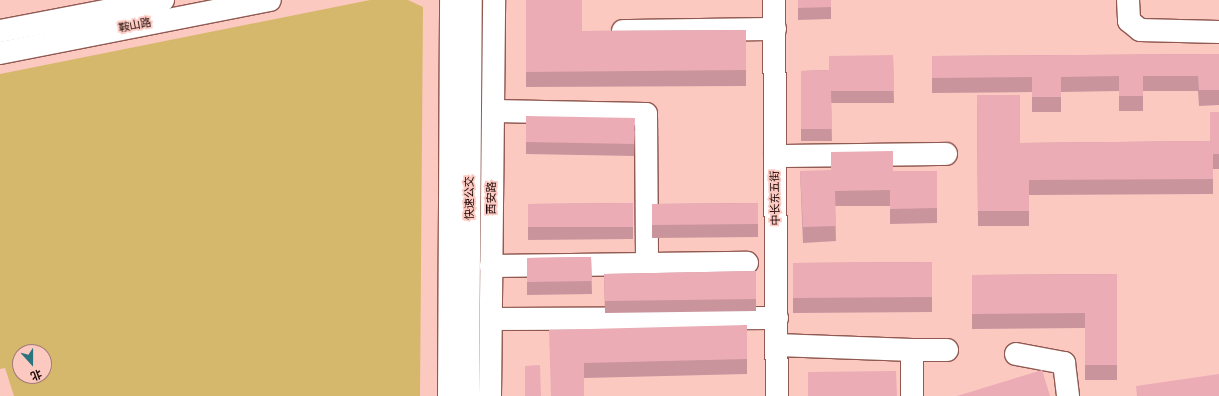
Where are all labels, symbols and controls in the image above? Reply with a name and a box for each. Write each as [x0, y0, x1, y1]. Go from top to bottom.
street label: 鞍山路 [118, 16, 152, 36]
street label: 中长东五街 [769, 170, 783, 226]
street label: 快速公交 [463, 176, 477, 220]
street label: 西安路 [485, 182, 499, 214]
north arrow [12, 344, 52, 384]
text: 北 [29, 367, 44, 383]

